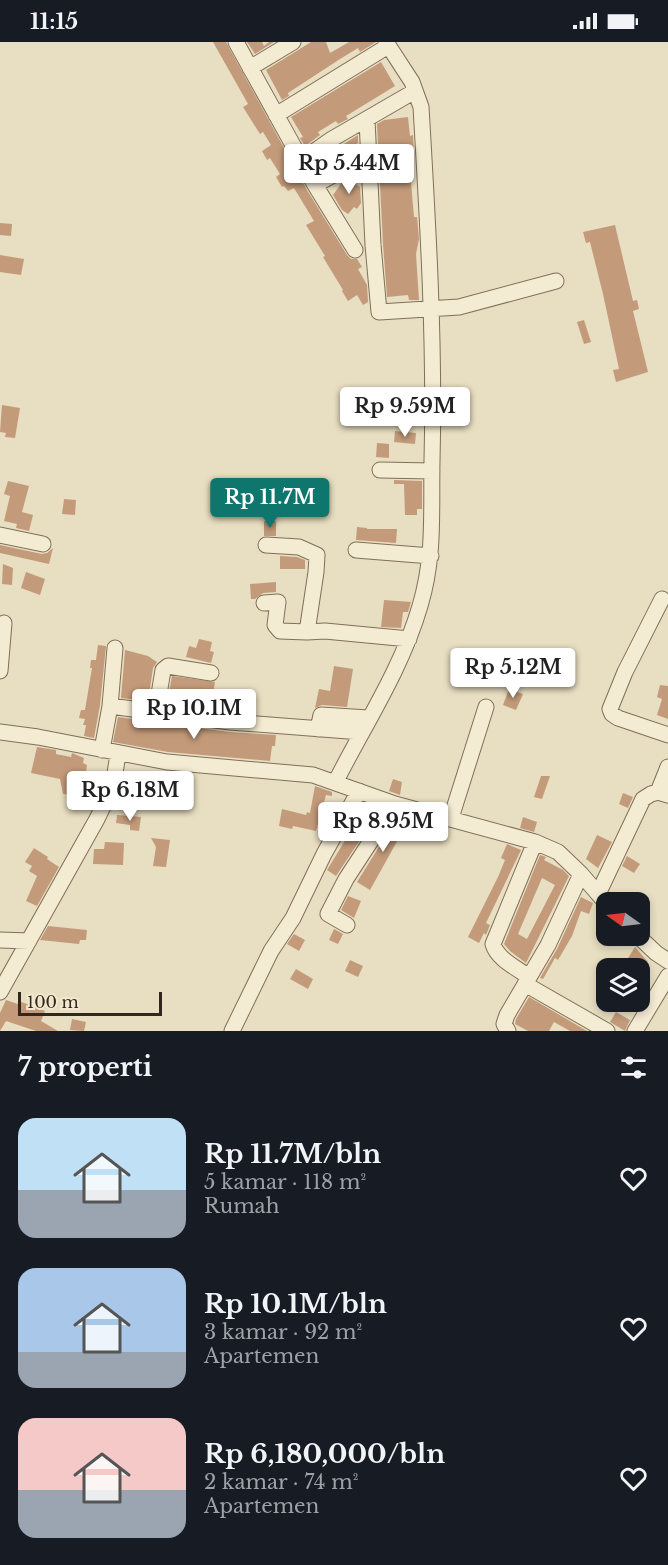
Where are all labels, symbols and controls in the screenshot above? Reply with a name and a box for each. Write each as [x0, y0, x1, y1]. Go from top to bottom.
text: 11:15 [30, 8, 78, 35]
pin: Rp 5.44M [287, 144, 411, 195]
text: Rp 5.44M [298, 151, 400, 175]
pin: Rp 9.59M [343, 387, 467, 438]
text: Rp 9.59M [354, 394, 456, 418]
pin: Rp 11.7M [208, 478, 332, 529]
text: Rp 11.7M [224, 485, 316, 509]
pin: Rp 5.12M [451, 648, 575, 699]
text: Rp 5.12M [464, 655, 562, 679]
pin: Rp 10.1M [132, 689, 256, 740]
text: Rp 10.1M [146, 696, 242, 720]
pin: Rp 6.18M [68, 771, 192, 822]
text: Rp 6.18M [81, 778, 179, 802]
pin: Rp 8.95M [321, 802, 445, 853]
text: Rp 8.95M [332, 809, 434, 833]
north arrow [596, 892, 650, 946]
map controls [596, 892, 650, 1012]
button: layers [596, 958, 650, 1012]
scale bar [18, 989, 162, 1016]
text: 100 m [27, 992, 79, 1012]
text: 7 properti [18, 1051, 152, 1083]
icon: filters [617, 1051, 650, 1084]
text: Rp 11.7M/bln [204, 1138, 381, 1170]
icon: home [66, 1142, 138, 1214]
icon: heart [617, 1162, 650, 1195]
text: 5 kamar · 118 m² [204, 1170, 366, 1194]
text: Rumah [204, 1194, 279, 1218]
text: Rp 10.1M/bln [204, 1288, 387, 1320]
icon: home [66, 1292, 138, 1364]
icon: heart [617, 1312, 650, 1345]
text: 3 kamar · 92 m² [204, 1320, 362, 1344]
text: Apartemen [204, 1344, 319, 1368]
text: Rp 6,180,000/bln [204, 1438, 445, 1470]
icon: home [66, 1442, 138, 1514]
icon: heart [617, 1462, 650, 1495]
text: 2 kamar · 74 m² [204, 1470, 358, 1494]
text: Apartemen [204, 1494, 319, 1518]

